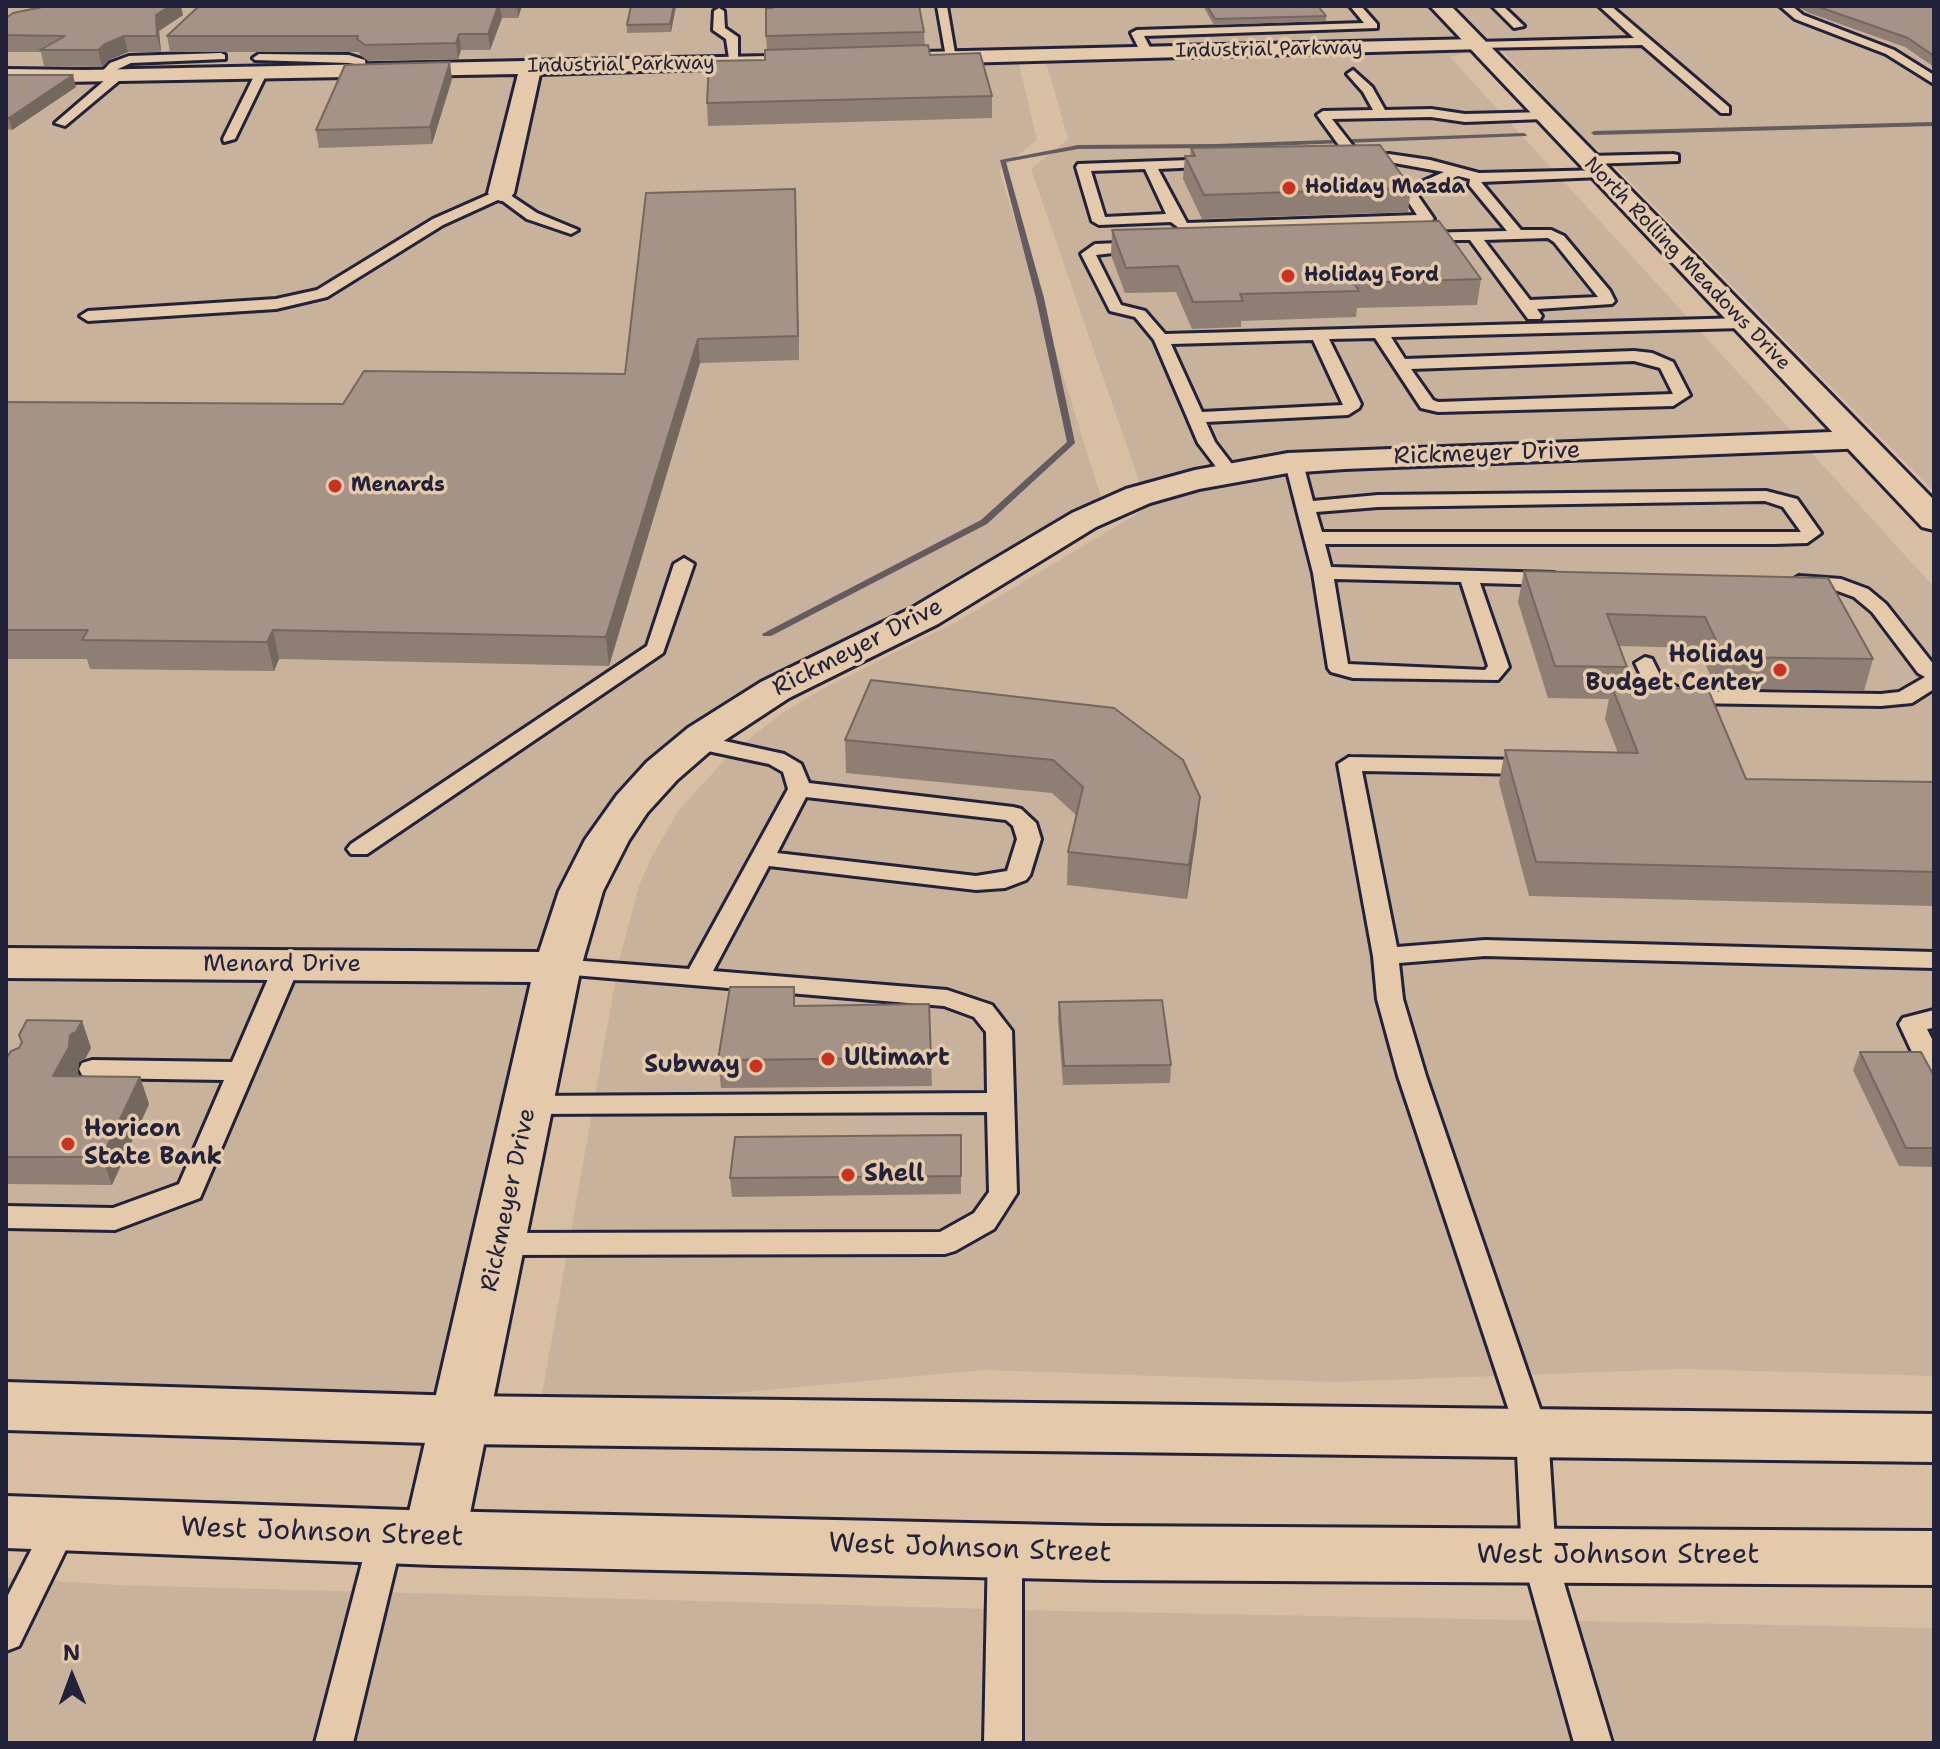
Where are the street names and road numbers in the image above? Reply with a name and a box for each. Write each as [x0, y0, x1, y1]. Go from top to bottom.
street label: Industrial Parkway [1175, 36, 1363, 64]
street label: Industrial Parkway [527, 51, 715, 79]
street label: North Rolling Meadows Drive [1579, 152, 1795, 376]
street label: Rickmeyer Drive [1393, 436, 1581, 472]
street label: Rickmeyer Drive [768, 593, 948, 703]
street label: Menard Drive [203, 951, 361, 979]
street label: Rickmeyer Drive [475, 1106, 543, 1294]
street label: West Johnson Street [180, 1511, 464, 1555]
street label: West Johnson Street [828, 1527, 1112, 1571]
street label: West Johnson Street [1476, 1539, 1760, 1573]

